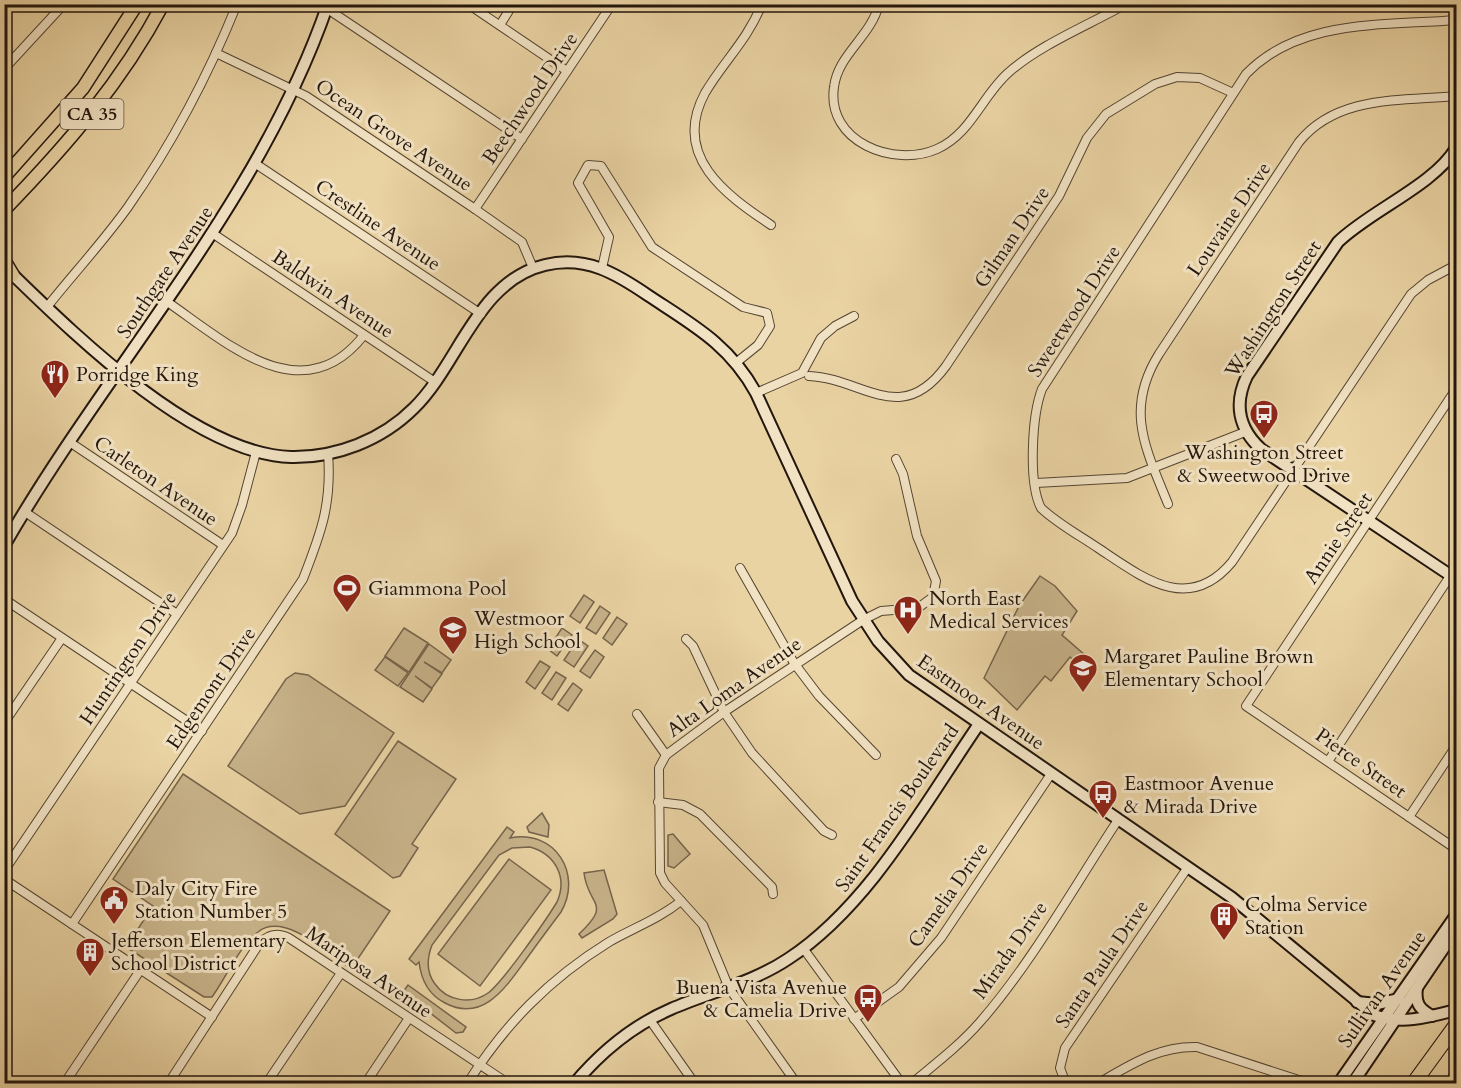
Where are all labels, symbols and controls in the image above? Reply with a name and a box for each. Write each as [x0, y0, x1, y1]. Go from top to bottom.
street label: Beechwood Drive [476, 27, 584, 169]
street label: Ocean Grove Avenue [310, 72, 478, 198]
road number: CA 35 [60, 99, 124, 129]
street label: Louvaine Drive [1181, 157, 1277, 281]
street label: Crestline Avenue [310, 173, 446, 277]
street label: Gilman Drive [968, 181, 1056, 293]
street label: Southgate Avenue [111, 200, 219, 344]
street label: Washington Street [1218, 235, 1328, 384]
street label: Sweetwood Drive [1021, 240, 1127, 382]
street label: Baldwin Avenue [267, 243, 399, 345]
restaurant icon: Porridge King [39, 358, 71, 400]
place label: Porridge King [76, 361, 199, 388]
bus stop icon: Washington Street & Sweetwood Drive [1248, 398, 1280, 440]
street label: Carleton Avenue [89, 430, 223, 532]
place label: Washington Street & Sweetwood Drive [1178, 439, 1350, 489]
street label: Annie Street [1297, 486, 1379, 589]
sports icon: Giammona Pool [331, 572, 363, 614]
place label: Giammona Pool [368, 575, 507, 602]
place label: North East Medical Services [929, 585, 1068, 635]
street label: Huntington Drive [73, 586, 183, 730]
hospital icon: North East Medical Services [892, 594, 924, 636]
place label: Westmoor High School [473, 605, 581, 655]
school or university icon: Westmoor High School [437, 614, 469, 656]
street label: Edgemont Drive [160, 621, 262, 755]
street label: Alta Loma Avenue [661, 631, 807, 743]
place label: Margaret Pauline Brown Elementary School [1104, 643, 1314, 693]
street label: Eastmoor Avenue [912, 648, 1050, 756]
school or university icon: Margaret Pauline Brown Elementary School [1067, 652, 1099, 694]
street label: Saint Francis Boulevard [829, 718, 965, 897]
street label: Pierce Street [1310, 722, 1413, 805]
place label: Eastmoor Avenue & Mirada Drive [1124, 770, 1274, 820]
bus stop icon: Eastmoor Avenue & Mirada Drive [1087, 778, 1119, 820]
street label: Camelia Drive [902, 837, 994, 953]
place label: Daly City Fire Station Number 5 [135, 875, 287, 925]
public building icon: Daly City Fire Station Number 5 [98, 884, 130, 926]
place label: Colma Service Station [1245, 891, 1367, 941]
street label: Santa Paula Drive [1049, 895, 1155, 1033]
street label: Mirada Drive [966, 896, 1054, 1004]
building icon: Colma Service Station [1208, 900, 1240, 942]
street label: Mariposa Avenue [300, 920, 438, 1024]
street label: Sullivan Avenue [1332, 925, 1432, 1053]
place label: Jefferson Elementary School District [108, 927, 287, 977]
building icon: Jefferson Elementary School District [74, 936, 106, 978]
place label: Buena Vista Avenue & Camelia Drive [676, 974, 847, 1024]
bus stop icon: Buena Vista Avenue & Camelia Drive [852, 982, 884, 1024]

